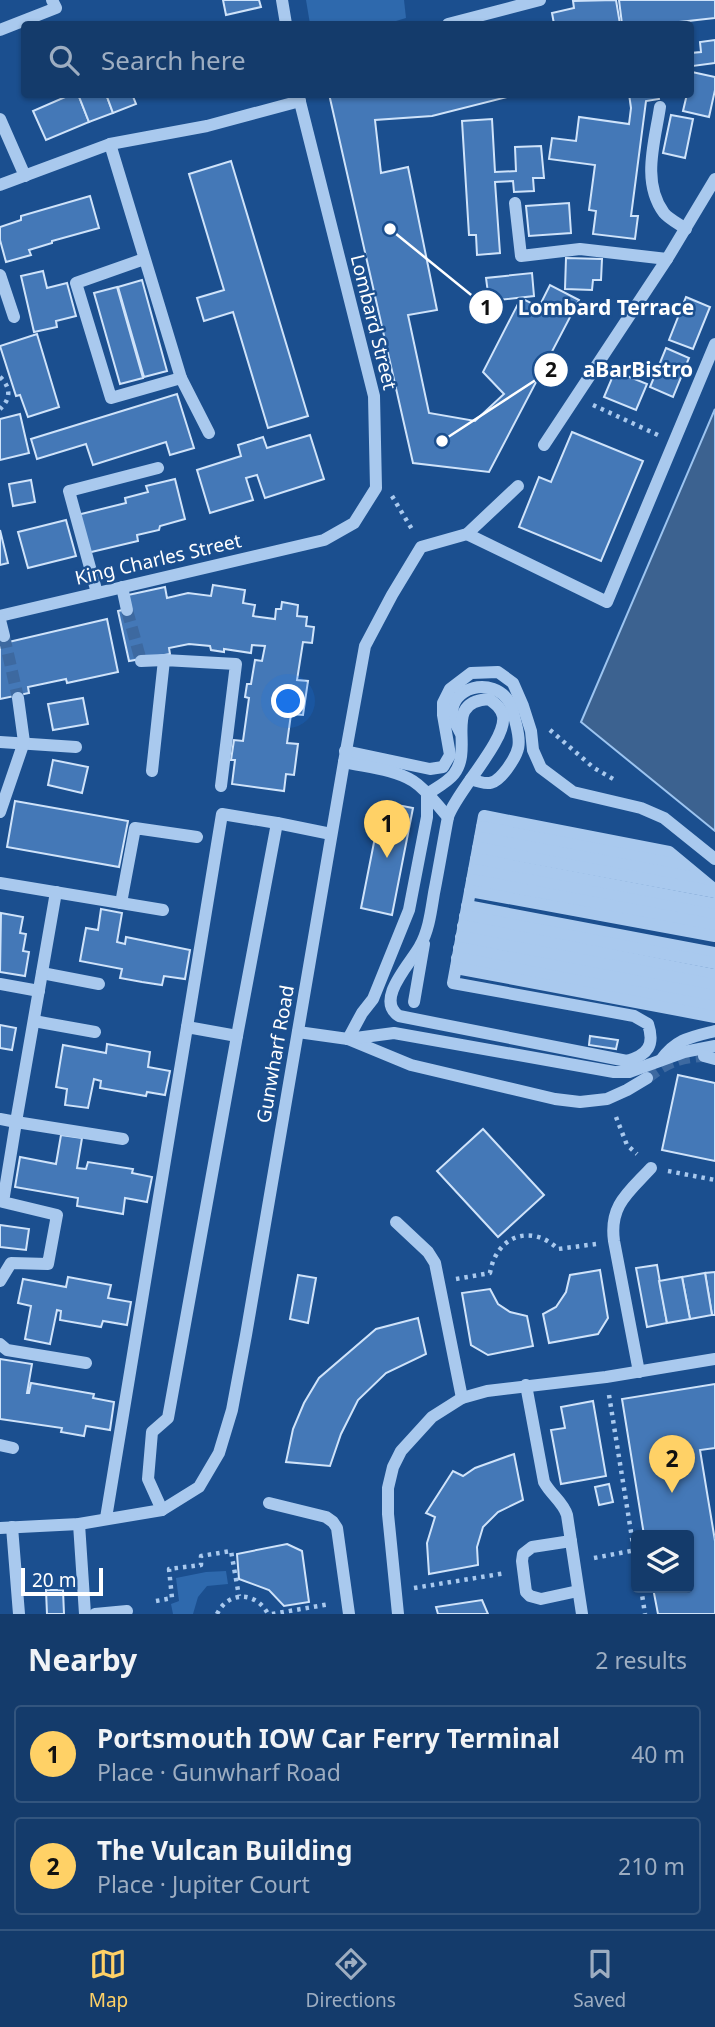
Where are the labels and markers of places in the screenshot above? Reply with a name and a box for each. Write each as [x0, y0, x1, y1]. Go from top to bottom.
callout: Lombard Terrace [469, 286, 708, 328]
callout: aBarBistro [534, 349, 707, 391]
pin: 1 [364, 800, 410, 858]
pin: 2 [649, 1435, 695, 1493]

